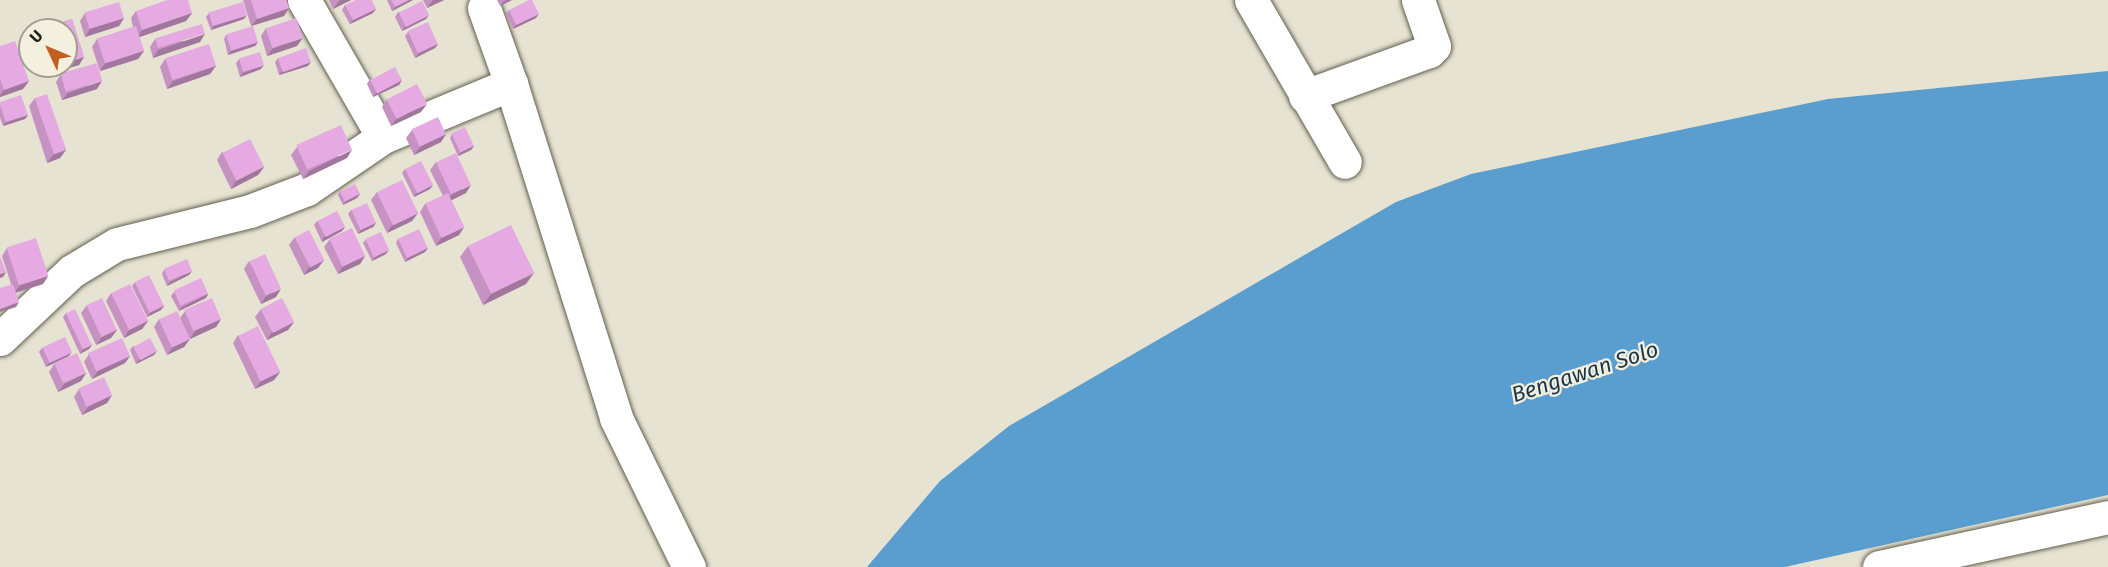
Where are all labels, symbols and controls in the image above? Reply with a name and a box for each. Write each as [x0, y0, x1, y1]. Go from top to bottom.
north arrow [18, 18, 78, 78]
text: U [26, 26, 47, 47]
water label: Bengawan Solo [1508, 336, 1662, 408]

